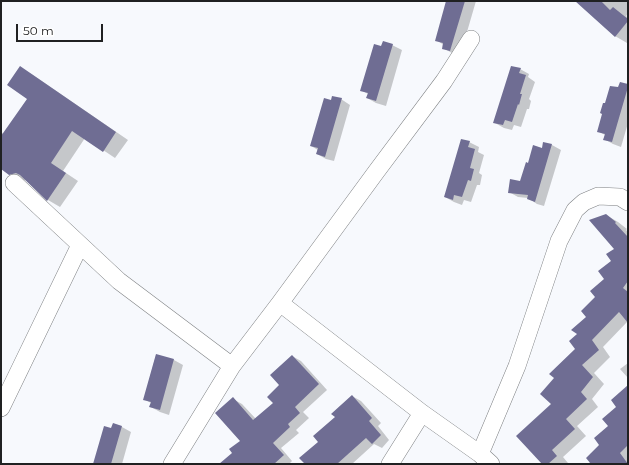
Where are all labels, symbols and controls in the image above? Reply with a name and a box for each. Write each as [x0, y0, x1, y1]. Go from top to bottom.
scale bar [18, 16, 105, 42]
text: 50 m [23, 23, 54, 38]

